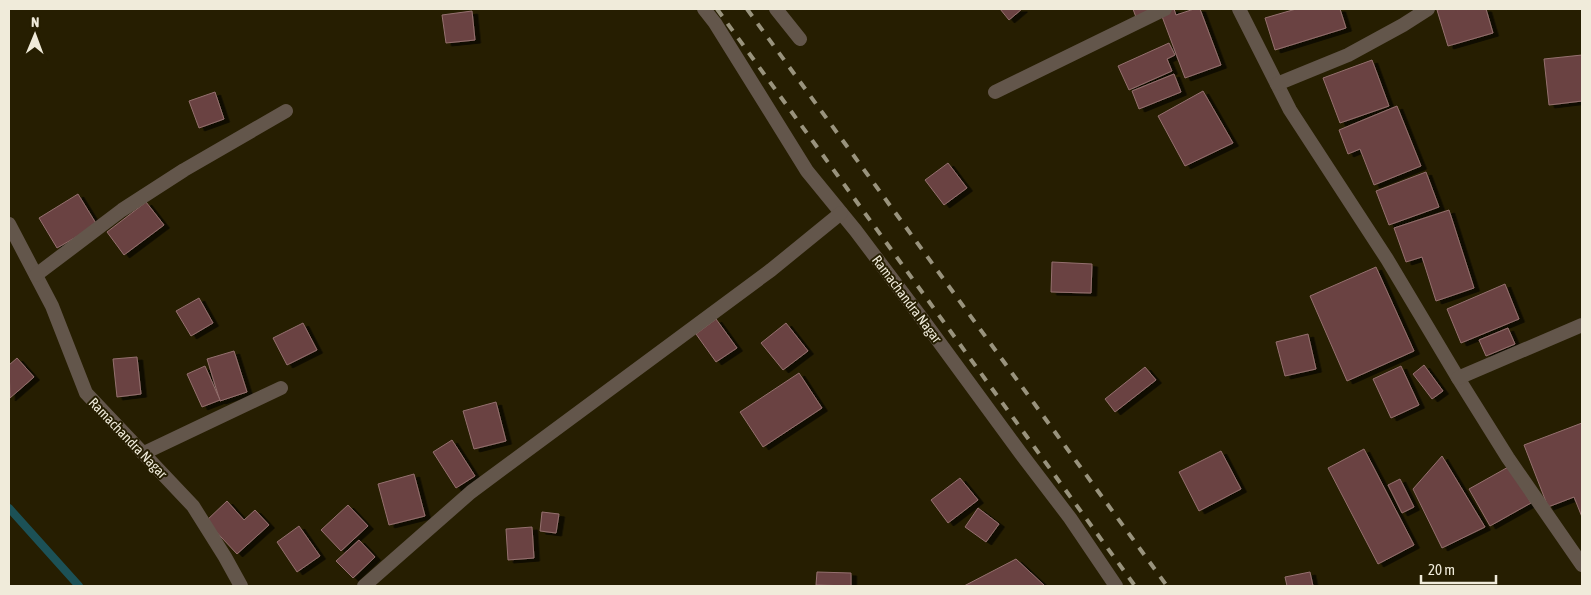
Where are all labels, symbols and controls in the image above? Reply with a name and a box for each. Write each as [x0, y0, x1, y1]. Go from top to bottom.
north arrow [10, 10, 60, 60]
text: N [31, 14, 39, 30]
street label: Ramachandra Nagar [869, 252, 946, 347]
street label: Ramachandra Nagar [86, 395, 171, 482]
scale bar [1421, 552, 1496, 584]
text: 20 m [1428, 561, 1455, 578]

